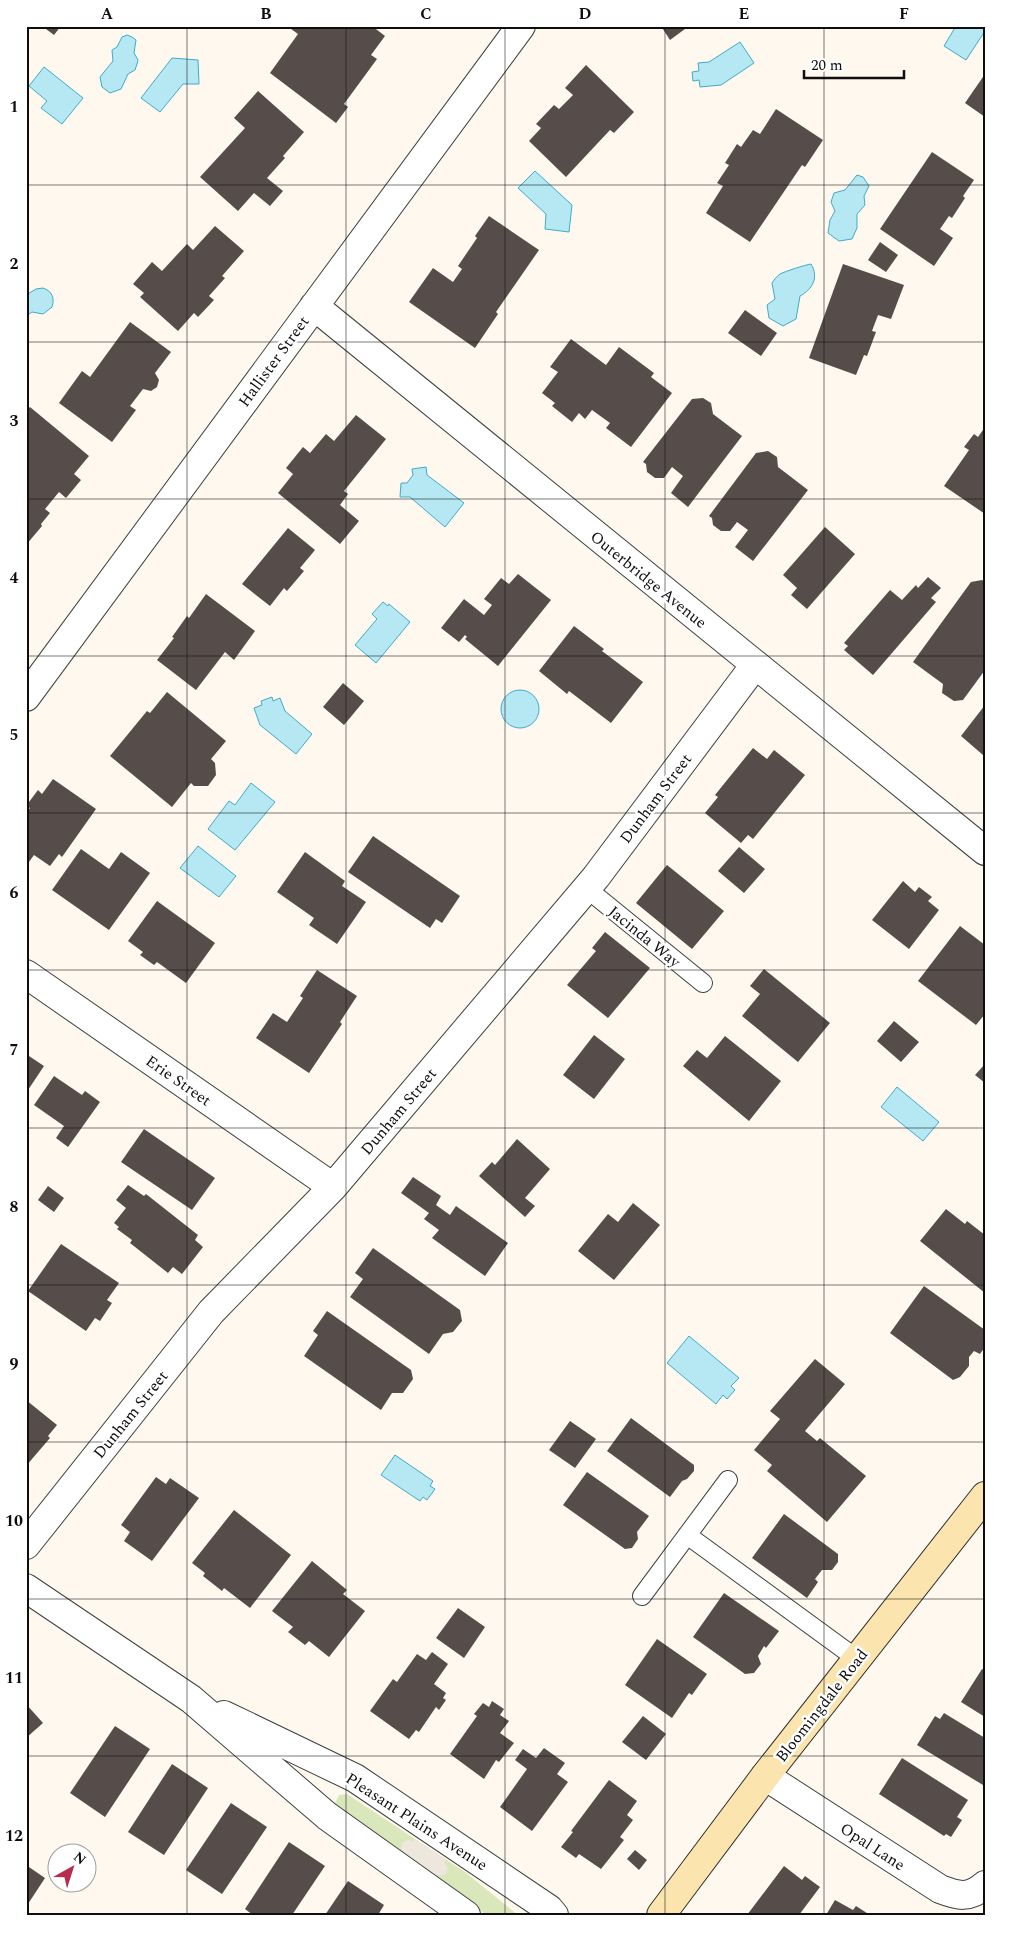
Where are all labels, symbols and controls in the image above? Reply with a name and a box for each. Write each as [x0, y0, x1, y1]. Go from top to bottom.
text: A [101, 2, 114, 26]
text: B [260, 2, 272, 26]
text: C [420, 2, 432, 26]
text: D [579, 2, 592, 26]
text: E [739, 2, 749, 26]
text: F [899, 2, 909, 26]
scale bar [804, 48, 904, 80]
text: 20 m [811, 54, 843, 77]
text: 1 [10, 95, 18, 119]
text: 2 [10, 252, 19, 276]
street label: Hallister Street [232, 311, 315, 412]
text: 3 [10, 409, 19, 433]
street label: Outerbridge Avenue [585, 525, 712, 634]
text: 4 [10, 566, 19, 590]
text: 5 [10, 723, 18, 747]
street label: Dunham Street [614, 748, 698, 849]
text: 6 [10, 881, 19, 905]
street label: Jacinda Way [603, 900, 687, 974]
text: 7 [10, 1038, 19, 1062]
street label: Erie Street [141, 1049, 217, 1112]
street label: Dunham Street [355, 1063, 443, 1161]
text: 8 [10, 1195, 19, 1219]
text: 9 [10, 1352, 19, 1376]
street label: Dunham Street [88, 1365, 174, 1464]
text: 10 [5, 1509, 23, 1533]
street label: Bloomingdale Road [770, 1644, 874, 1767]
text: 11 [5, 1666, 23, 1690]
street label: Pleasant Plains Avenue [341, 1767, 492, 1877]
street label: Opal Lane [835, 1817, 910, 1877]
text: 12 [5, 1824, 23, 1848]
north arrow [48, 1844, 98, 1894]
text: N [69, 1847, 91, 1870]

